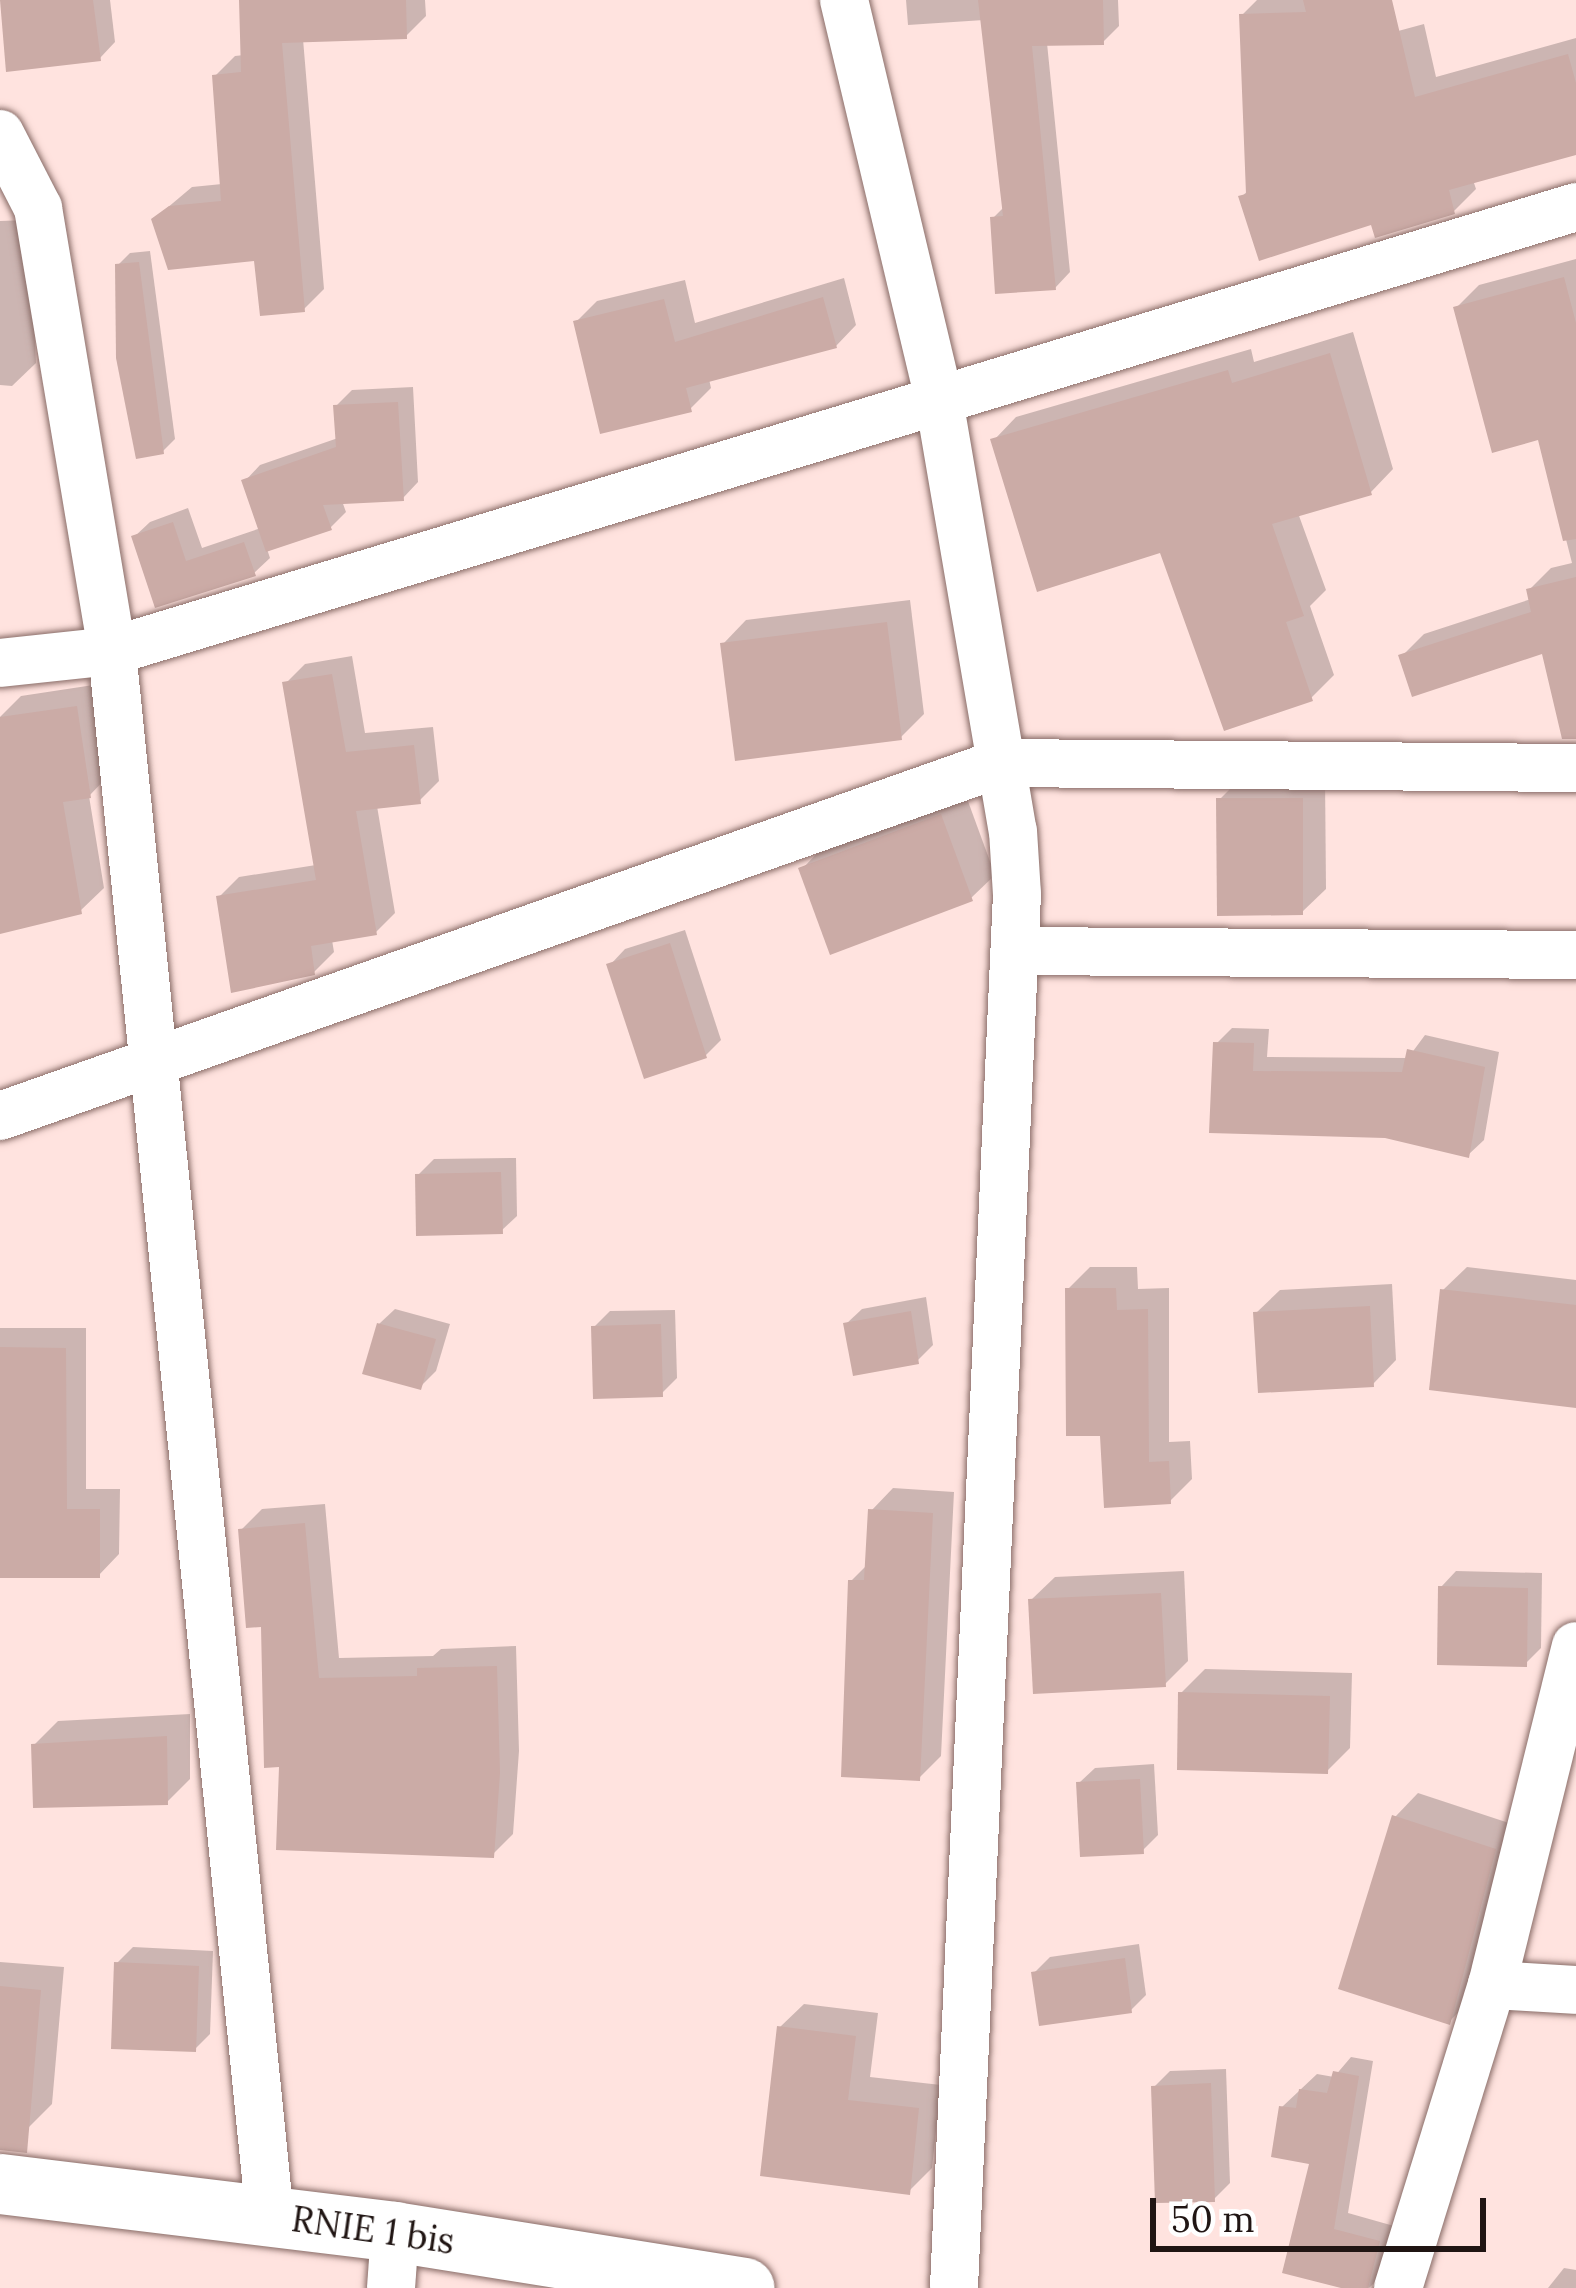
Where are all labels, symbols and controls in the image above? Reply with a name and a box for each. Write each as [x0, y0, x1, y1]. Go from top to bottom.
scale bar [1156, 2174, 1492, 2248]
text: 50 m [1171, 2196, 1255, 2242]
street label: RNIE 1 bis [289, 2197, 457, 2263]

